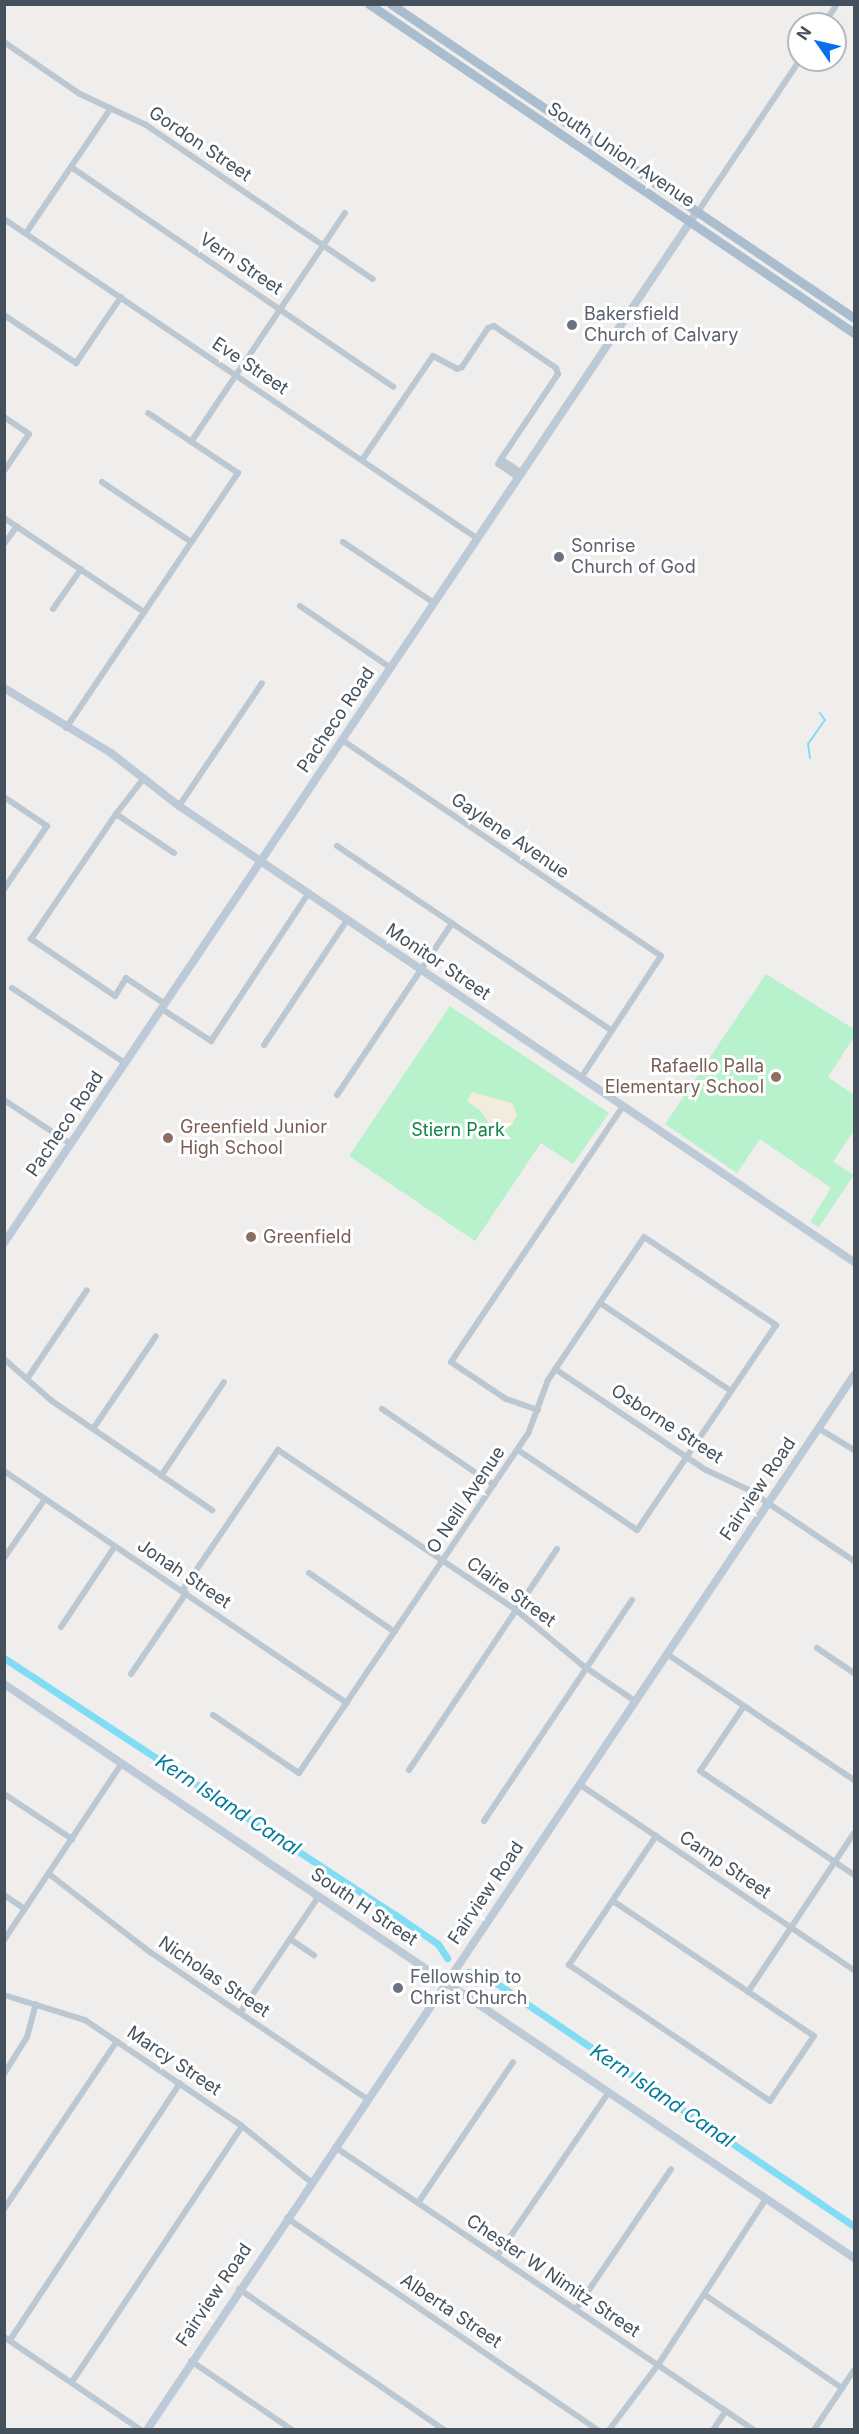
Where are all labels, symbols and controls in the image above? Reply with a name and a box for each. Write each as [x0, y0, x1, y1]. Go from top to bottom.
north arrow [787, 12, 847, 72]
text: N [792, 22, 815, 44]
street label: South Union Avenue [543, 98, 699, 212]
street label: Gordon Street [145, 102, 255, 186]
street label: Vern Street [195, 228, 287, 300]
place label: Bakersfield Church of Calvary [584, 304, 738, 346]
marker: Bakersfield Church of Calvary [565, 318, 579, 332]
street label: Eve Street [208, 333, 292, 399]
place label: Sonrise Church of God [571, 536, 696, 578]
marker: Sonrise Church of God [552, 550, 566, 564]
street label: Pacheco Road [293, 663, 379, 777]
street label: Gaylene Avenue [447, 789, 573, 883]
street label: Monitor Street [382, 919, 494, 1005]
place label: Rafaello Palla Elementary School [605, 1056, 764, 1098]
street label: Pacheco Road [22, 1067, 108, 1181]
marker: Rafaello Palla Elementary School [769, 1070, 783, 1084]
place label: Greenfield Junior High School [180, 1117, 327, 1160]
park label: Stiern Park [411, 1119, 505, 1141]
marker: Greenfield Junior High School [161, 1131, 175, 1145]
place label: Greenfield [263, 1226, 351, 1248]
marker: Greenfield [244, 1230, 258, 1244]
street label: Osborne Street [607, 1380, 727, 1468]
street label: Fairview Road [716, 1433, 800, 1545]
street label: O Neill Avenue [422, 1442, 510, 1558]
street label: Jonah Street [133, 1535, 235, 1613]
street label: Claire Street [462, 1552, 560, 1632]
water label: Kern Island Canal [151, 1749, 305, 1861]
street label: Camp Street [675, 1826, 775, 1904]
street label: Fairview Road [444, 1837, 528, 1949]
street label: South H Street [307, 1863, 421, 1951]
street label: Nicholas Street [154, 1932, 274, 2022]
place label: Fellowship to Christ Church [410, 1967, 528, 2010]
marker: Fellowship to Christ Church [391, 1981, 405, 1995]
street label: Marcy Street [123, 2022, 225, 2100]
water label: Kern Island Canal [586, 2039, 738, 2153]
street label: Chester W Nimitz Street [462, 2210, 644, 2342]
street label: Fairview Road [172, 2239, 256, 2351]
street label: Alberta Street [396, 2269, 506, 2353]

